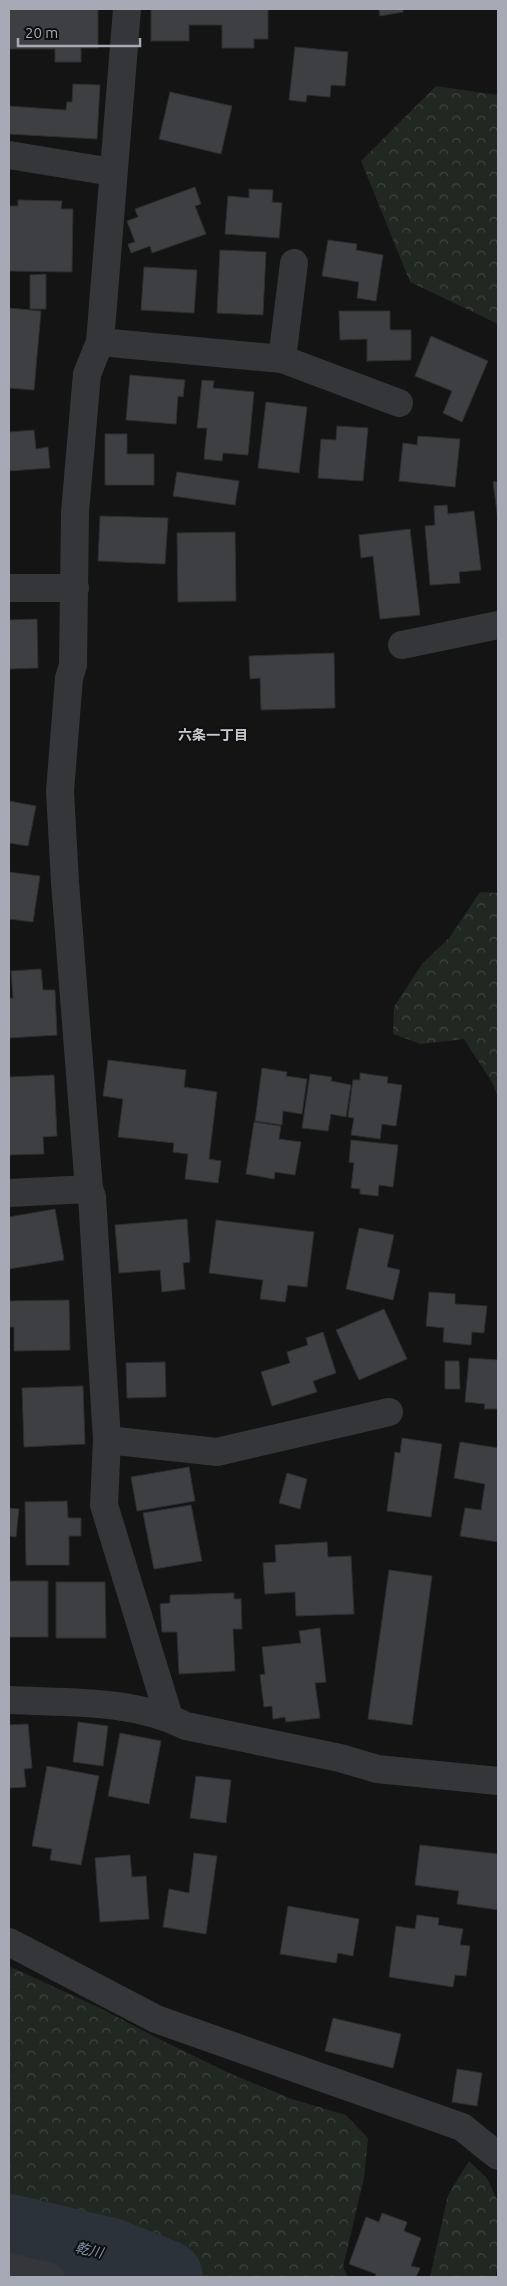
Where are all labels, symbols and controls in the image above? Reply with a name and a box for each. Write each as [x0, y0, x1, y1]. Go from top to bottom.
scale bar [18, 15, 140, 47]
text: 20 m [25, 24, 58, 41]
district label: 六条一丁目 [178, 727, 248, 743]
water label: 乾川 [74, 2239, 106, 2261]

